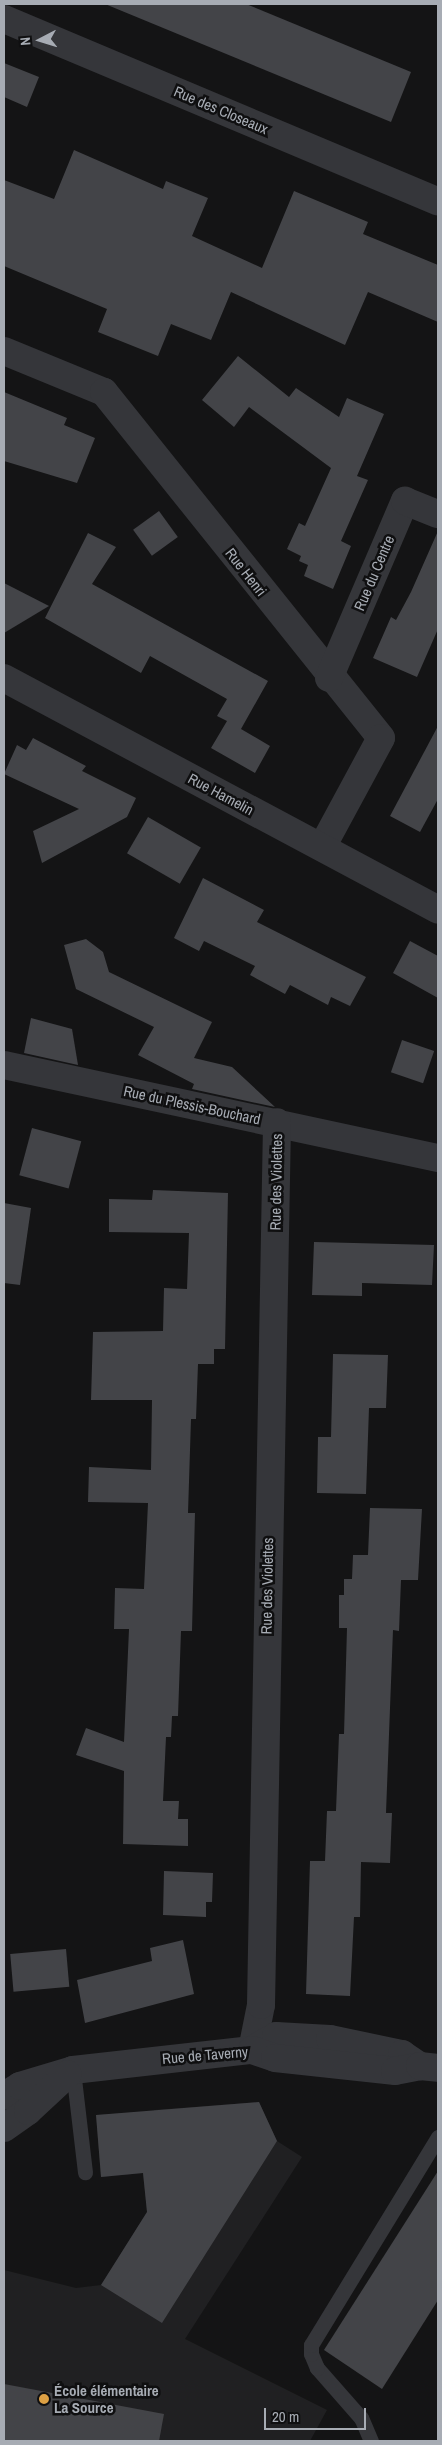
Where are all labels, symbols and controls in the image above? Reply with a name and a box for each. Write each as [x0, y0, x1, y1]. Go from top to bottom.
north arrow [15, 15, 65, 65]
text: N [16, 36, 34, 46]
street label: Rue des Closeaux [171, 82, 271, 138]
street label: Rue du Centre [350, 533, 398, 613]
street label: Rue Henri [222, 544, 270, 600]
street label: Rue Hamelin [185, 769, 257, 819]
street label: Rue du Plessis-Bouchard [122, 1082, 262, 1128]
street label: Rue des Violettes [266, 1133, 286, 1231]
street label: Rue des Violettes [257, 1537, 277, 1635]
street label: Rue de Taverny [161, 2042, 249, 2068]
place label: École élémentaire La Source [54, 2381, 159, 2416]
marker: École élémentaire La Source [38, 2393, 50, 2405]
scale bar [267, 2398, 370, 2430]
text: 20 m [272, 2406, 299, 2427]

